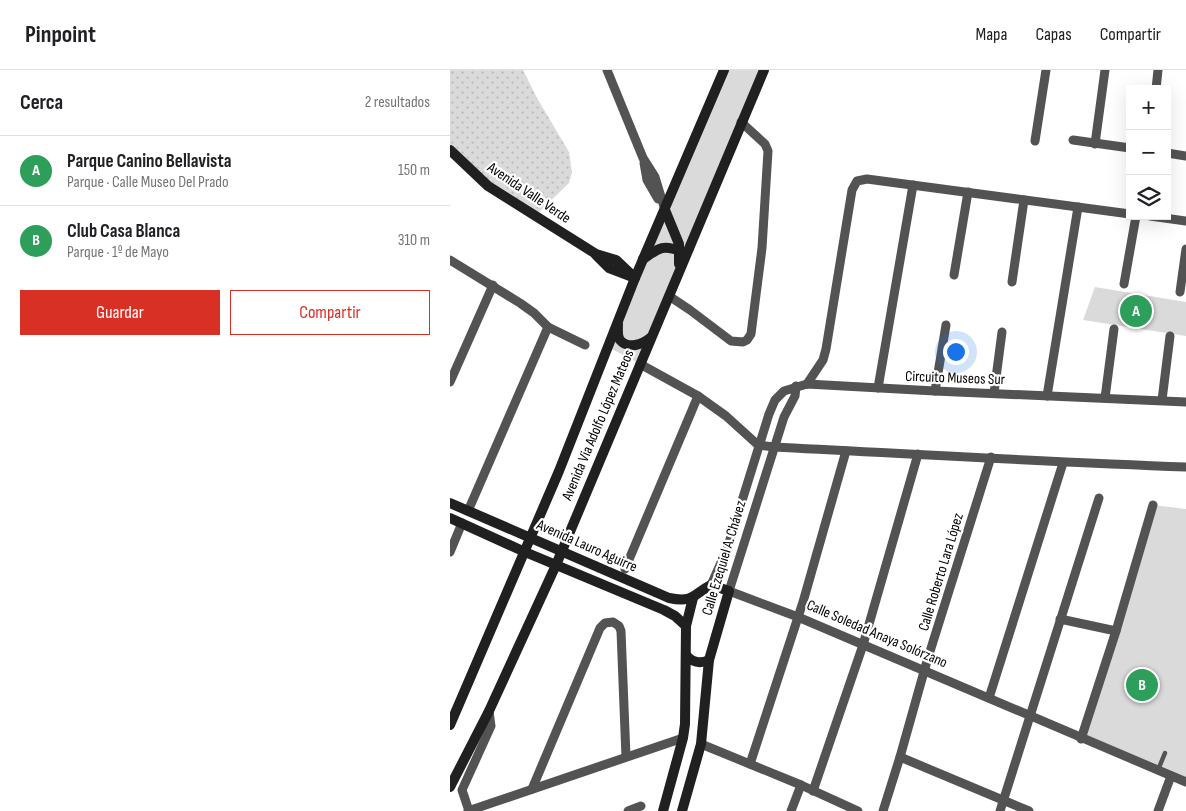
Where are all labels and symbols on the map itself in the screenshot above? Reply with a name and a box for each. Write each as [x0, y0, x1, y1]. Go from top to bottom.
street label: Avenida Valle Verde [483, 158, 574, 228]
pin: A [1120, 292, 1152, 330]
your location [943, 339, 969, 365]
street label: Avenida Via Adolfo López Mateos [557, 347, 638, 504]
street label: Circuito Museos Sur [905, 367, 1006, 389]
street label: Calle Ezequiel A. Chávez [698, 498, 751, 618]
street label: Calle Roberto Lara López [914, 510, 968, 633]
street label: Avenida Lauro Aguirre [533, 515, 640, 577]
street label: Calle Soledad Anaya Solórzano [804, 596, 950, 672]
pin: B [1126, 666, 1158, 704]

